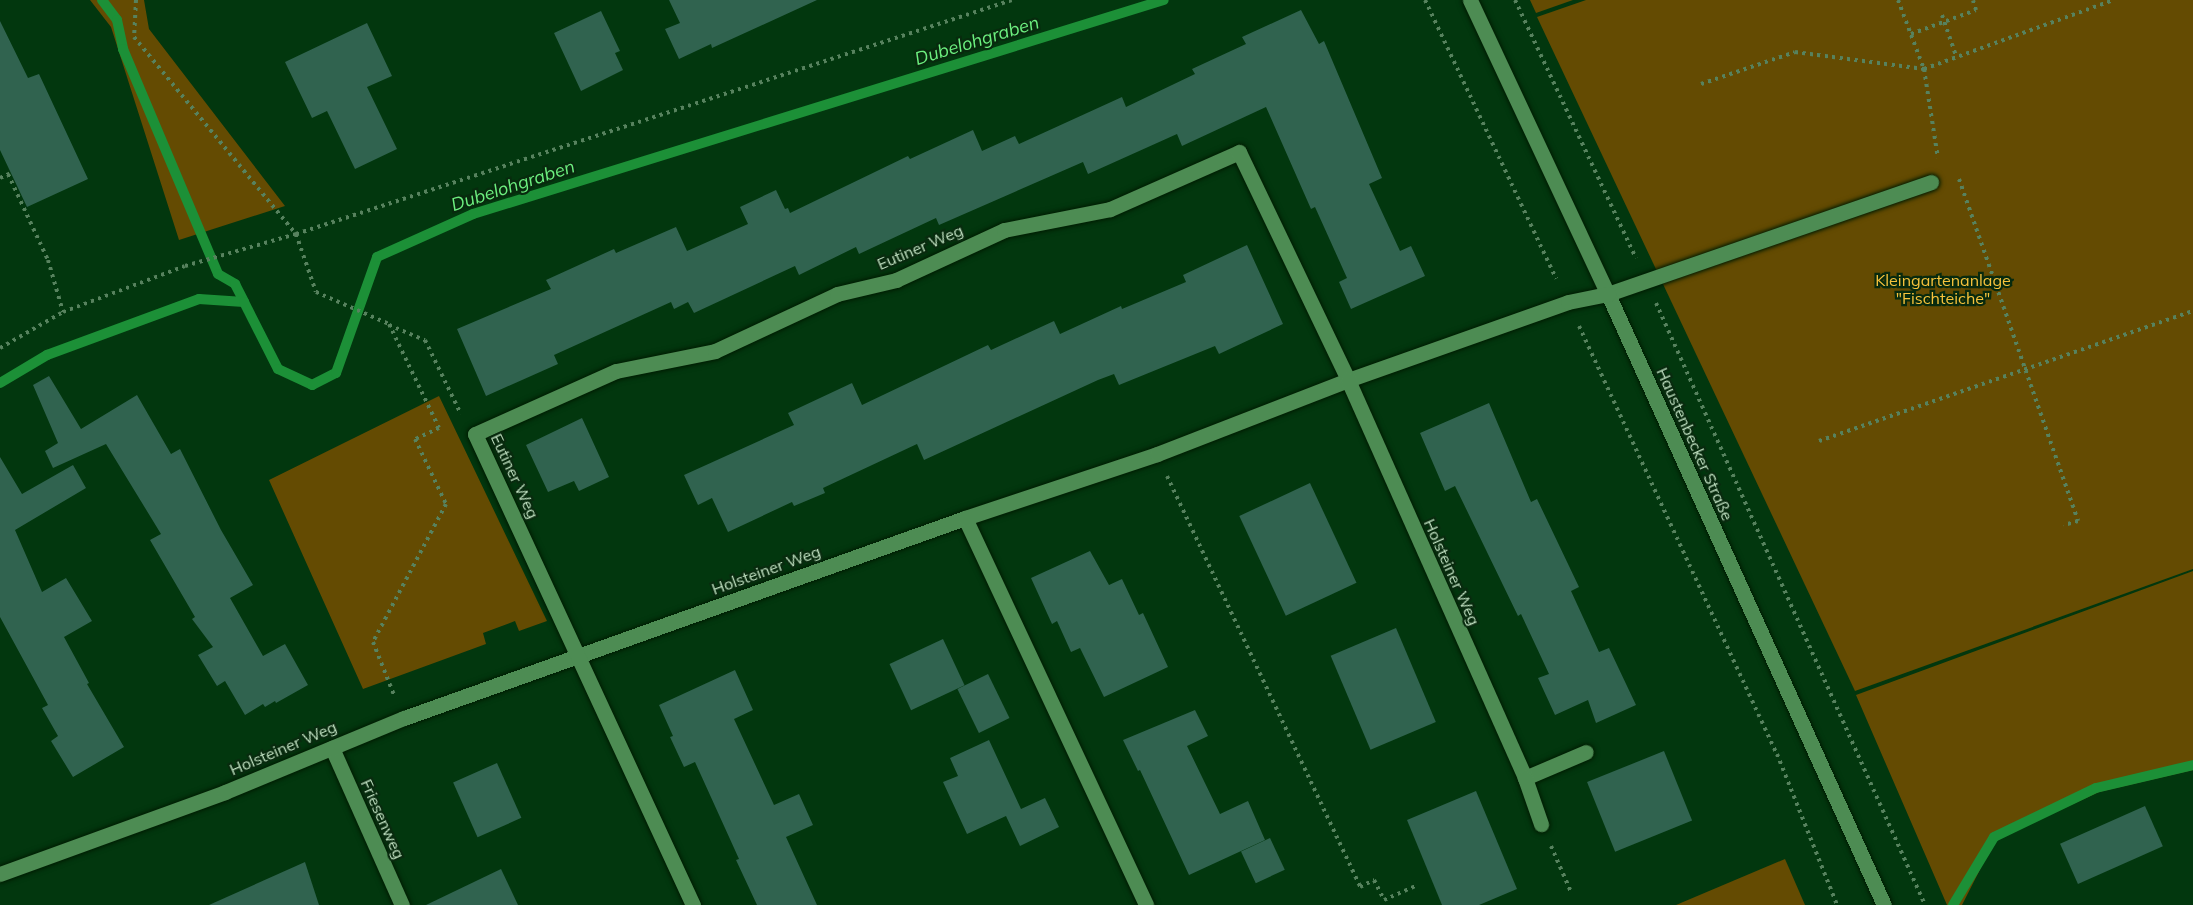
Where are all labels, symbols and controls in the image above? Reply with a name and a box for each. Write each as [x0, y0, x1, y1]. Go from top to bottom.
water label: Dubelohgraben [912, 12, 1042, 70]
water label: Dubelohgraben [448, 156, 578, 216]
street label: Eutiner Weg [874, 220, 966, 274]
park label: Kleingartenanlage "Fischteiche" [1875, 270, 2011, 308]
street label: Haustenbecker Straße [1653, 365, 1737, 523]
street label: Eutiner Weg [487, 431, 543, 521]
street label: Holsteiner Weg [1420, 516, 1484, 628]
street label: Holsteiner Weg [709, 541, 823, 599]
street label: Holsteiner Weg [227, 717, 339, 779]
street label: Friesenweg [357, 776, 409, 862]

